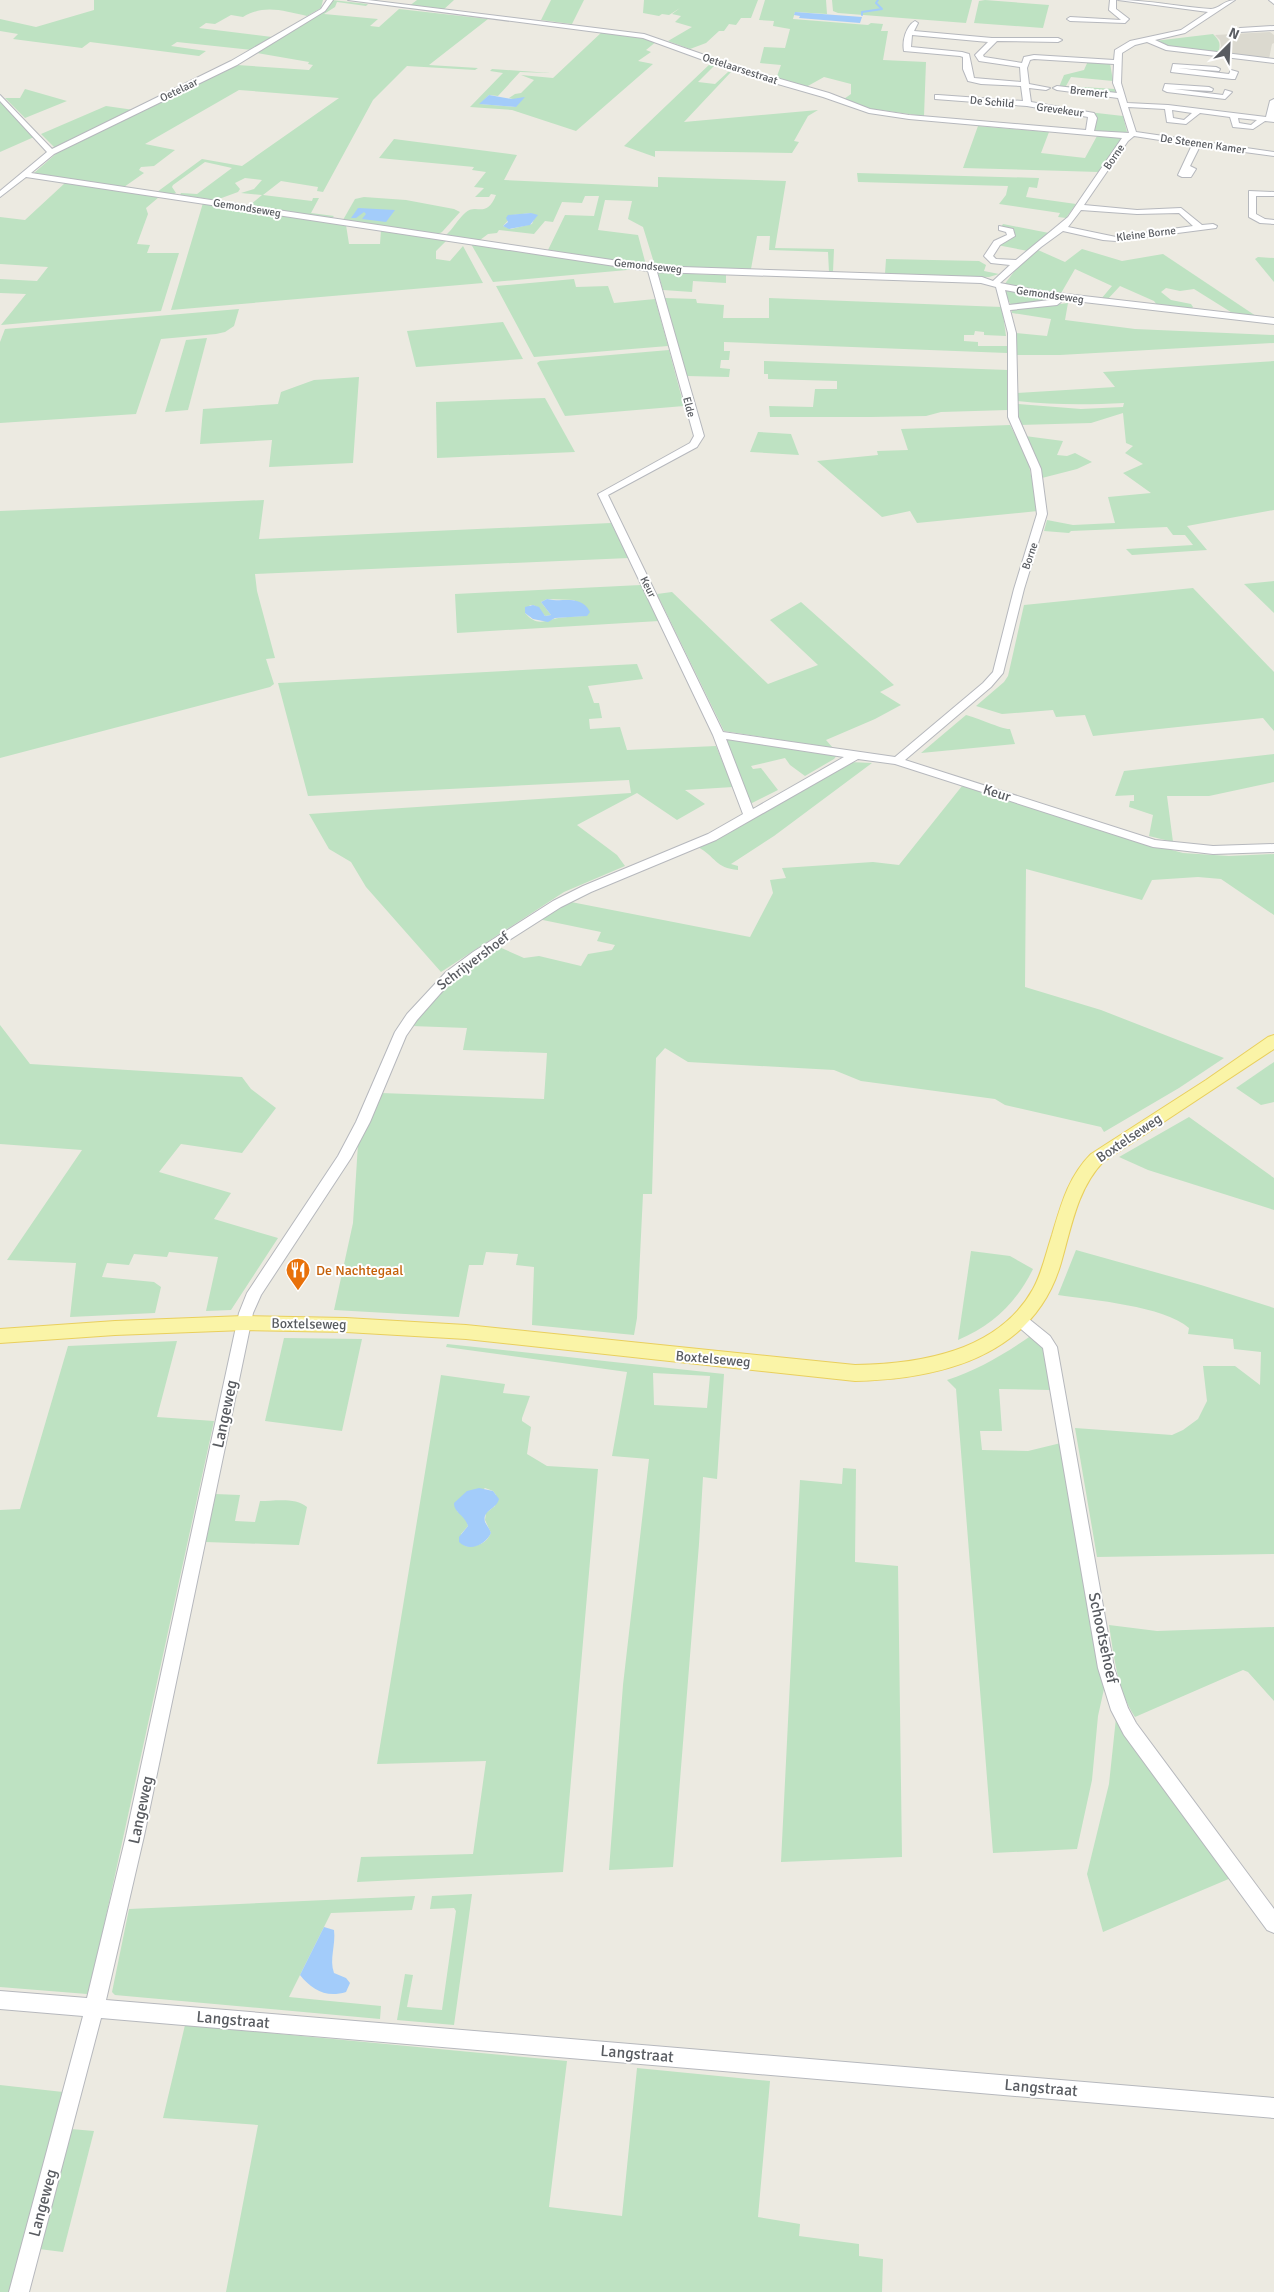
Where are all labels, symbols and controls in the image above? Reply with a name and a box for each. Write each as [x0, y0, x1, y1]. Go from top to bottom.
north arrow [1204, 20, 1254, 70]
text: N [1226, 24, 1242, 43]
street label: Oetelaarsestraat [701, 51, 779, 87]
street label: Oetelaar [158, 75, 200, 105]
street label: Bremert [1069, 83, 1109, 101]
street label: De Schild [969, 94, 1015, 110]
street label: Grevekeur [1036, 100, 1084, 120]
street label: De Steenen Kamer [1159, 132, 1247, 156]
street label: Borne [1101, 142, 1127, 172]
street label: Gemondseweg [212, 196, 282, 220]
street label: Kleine Borne [1115, 224, 1177, 244]
street label: Gemondseweg [613, 256, 683, 276]
street label: Gemondseweg [1015, 284, 1085, 306]
street label: Elde [680, 395, 698, 419]
street label: Borne [1019, 541, 1041, 571]
street label: Keur [637, 574, 659, 600]
street label: Keur [981, 781, 1014, 806]
street label: Schrijvershoef [434, 928, 514, 994]
street label: Boxtelseweg [1093, 1110, 1165, 1166]
restaurant icon: De Nachtegaal [285, 1257, 311, 1291]
place label: De Nachtegaal [316, 1262, 403, 1279]
street label: Boxtelseweg [271, 1315, 347, 1333]
street label: Boxtelseweg [675, 1347, 751, 1371]
street label: Langeweg [208, 1378, 242, 1450]
street label: Schootsehoef [1084, 1591, 1123, 1686]
street label: Langeweg [124, 1774, 158, 1846]
street label: Langstraat [196, 2007, 271, 2033]
street label: Langstraat [600, 2041, 675, 2067]
street label: Langstraat [1004, 2075, 1079, 2101]
street label: Langeweg [24, 2167, 62, 2239]

